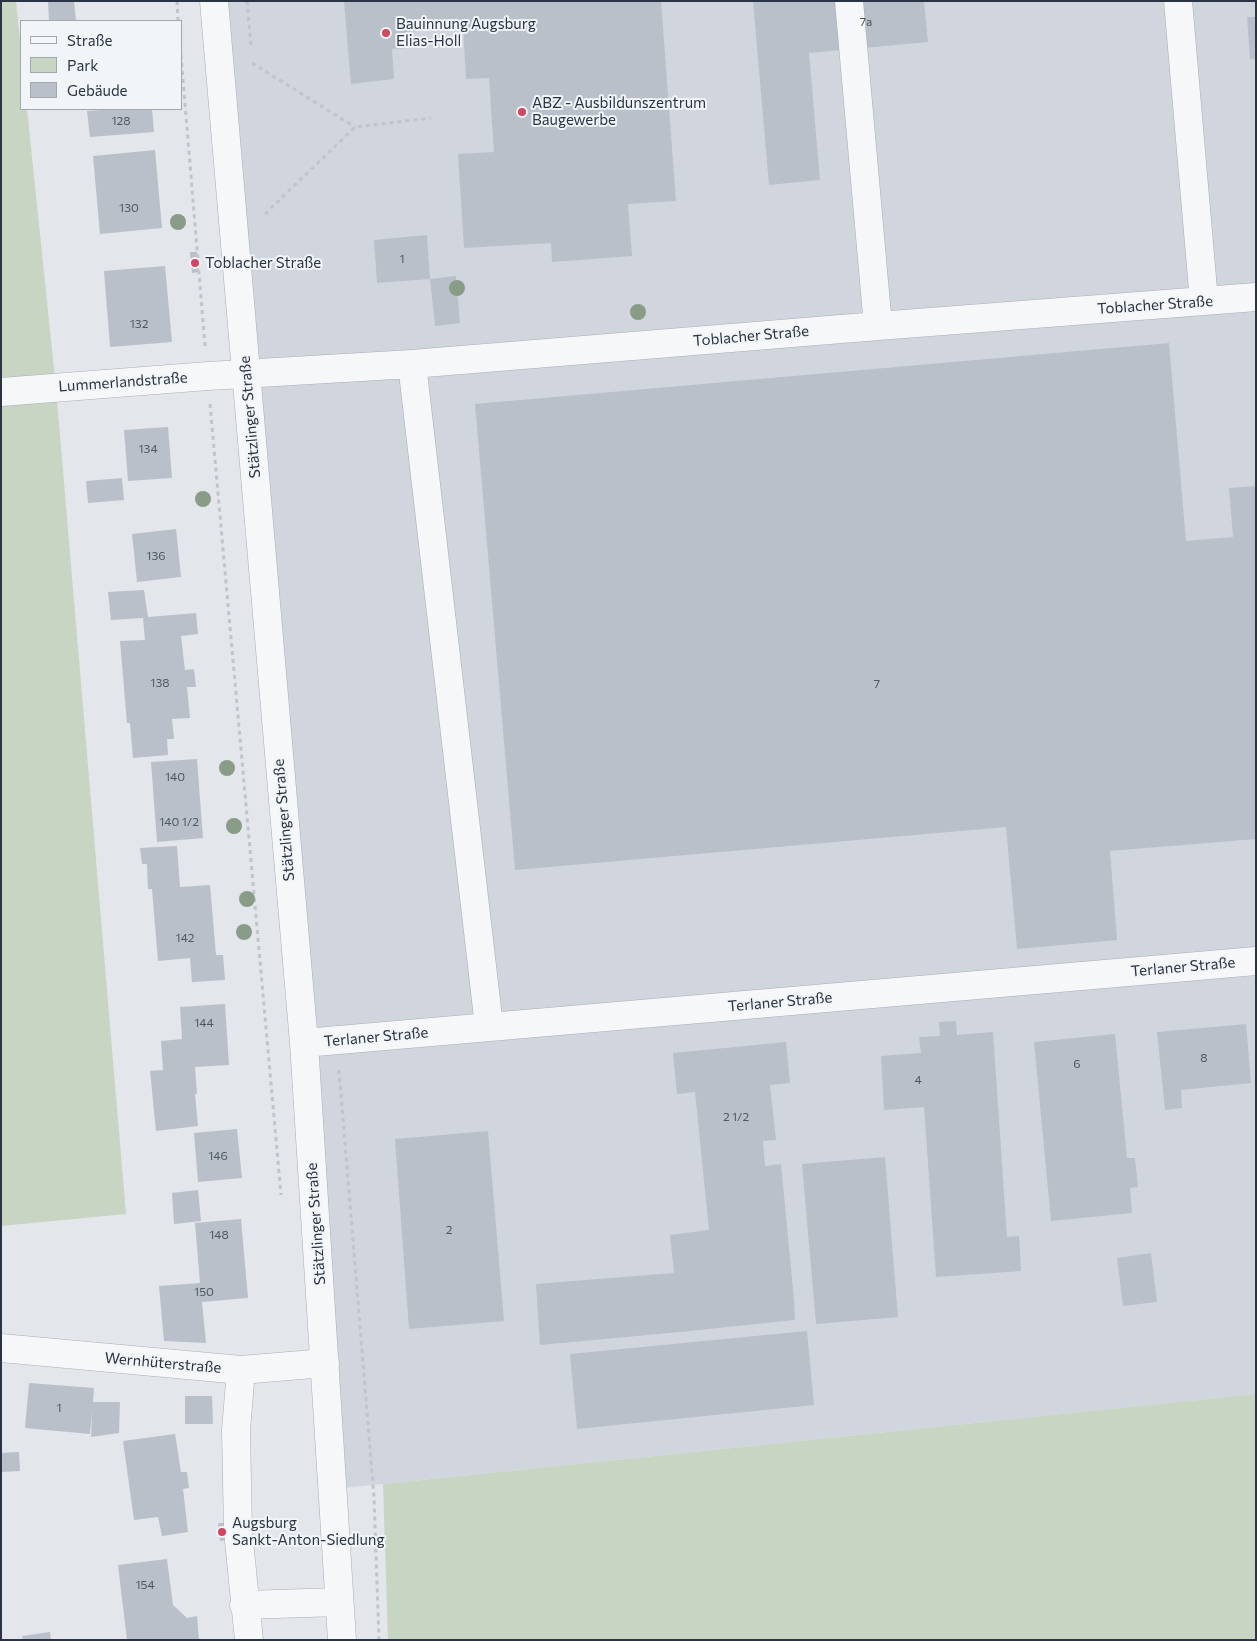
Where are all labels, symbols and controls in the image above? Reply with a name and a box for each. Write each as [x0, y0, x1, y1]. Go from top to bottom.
place label: Bauinnung Augsburg Elias-Holl [396, 15, 536, 50]
house number: 7a [860, 15, 872, 29]
legend [20, 20, 182, 110]
marker: Bauinnung Augsburg Elias-Holl [380, 27, 392, 39]
text: Straße [67, 31, 113, 49]
text: Park [67, 56, 98, 74]
text: Gebäude [67, 81, 128, 99]
place label: ABZ - Ausbildunszentrum Baugewerbe [532, 94, 706, 129]
marker: ABZ - Ausbildunszentrum Baugewerbe [516, 106, 528, 118]
house number: 128 [111, 114, 131, 128]
house number: 130 [119, 201, 139, 215]
house number: 1 [399, 252, 405, 266]
place label: Toblacher Straße [205, 254, 321, 272]
marker: Toblacher Straße [189, 257, 201, 269]
street label: Toblacher Straße [1096, 292, 1214, 318]
house number: 132 [130, 317, 148, 331]
street label: Toblacher Straße [692, 322, 810, 350]
street label: Stätzlinger Straße [236, 355, 264, 479]
street label: Lummerlandstraße [58, 369, 188, 395]
house number: 134 [138, 442, 158, 456]
house number: 136 [146, 549, 166, 563]
house number: 138 [150, 676, 170, 690]
house number: 7 [874, 677, 880, 691]
street label: Stätzlinger Straße [270, 758, 298, 882]
house number: 140 [165, 770, 185, 784]
house number: 140 1/2 [159, 815, 199, 829]
house number: 142 [176, 931, 194, 945]
street label: Terlaner Straße [1130, 953, 1236, 981]
street label: Terlaner Straße [727, 988, 833, 1016]
house number: 144 [194, 1016, 214, 1030]
street label: Terlaner Straße [323, 1023, 429, 1051]
house number: 8 [1200, 1051, 1208, 1065]
house number: 6 [1073, 1057, 1081, 1071]
house number: 4 [914, 1073, 922, 1087]
house number: 2 1/2 [723, 1110, 749, 1124]
house number: 146 [208, 1149, 228, 1163]
street label: Stätzlinger Straße [303, 1162, 329, 1286]
house number: 2 [446, 1223, 452, 1237]
house number: 148 [209, 1228, 229, 1242]
house number: 150 [194, 1285, 214, 1299]
street label: Wernhüterstraße [104, 1349, 222, 1377]
house number: 1 [56, 1401, 62, 1415]
place label: Augsburg Sankt-Anton-Siedlung [232, 1514, 385, 1549]
marker: Augsburg Sankt-Anton-Siedlung [216, 1526, 228, 1538]
house number: 154 [135, 1578, 155, 1592]

